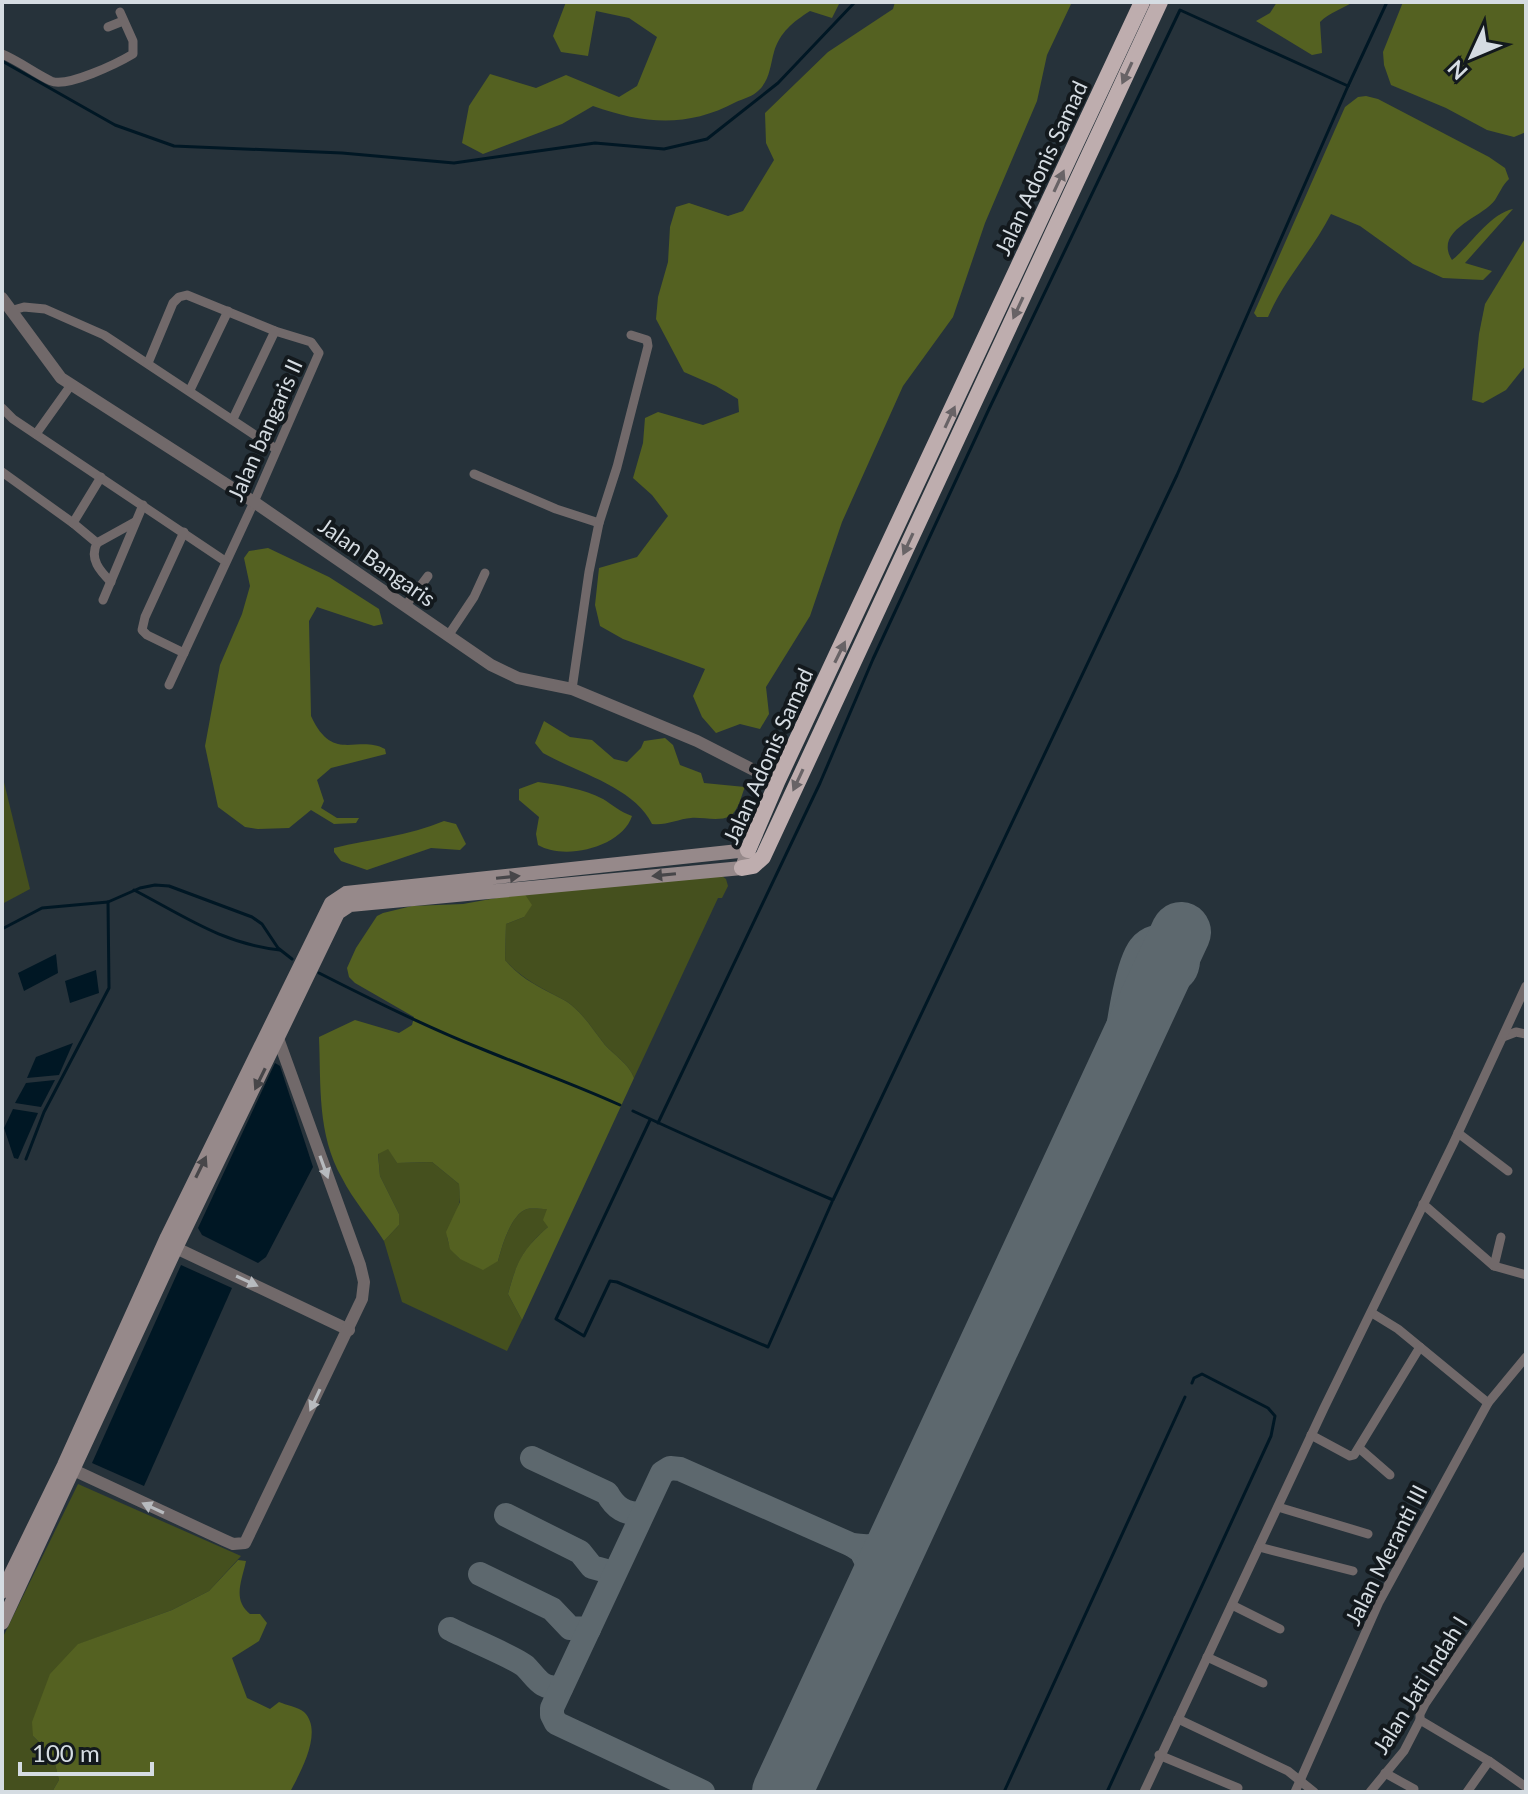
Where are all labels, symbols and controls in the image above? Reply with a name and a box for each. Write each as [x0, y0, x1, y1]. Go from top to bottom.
north arrow [1432, 16, 1512, 96]
text: N [1442, 55, 1473, 86]
one-way arrow [1120, 61, 1134, 84]
street label: Jalan Adonis Samad [988, 76, 1093, 259]
one-way arrow [1052, 169, 1066, 193]
one-way arrow [1011, 297, 1025, 320]
street label: Jalan bangaris II [221, 355, 308, 505]
one-way arrow [943, 405, 956, 429]
street label: Jalan Bangaris [314, 511, 441, 612]
one-way arrow [901, 532, 915, 556]
one-way arrow [833, 641, 847, 664]
street label: Jalan Adonis Samad [717, 664, 818, 848]
one-way arrow [791, 768, 805, 792]
one-way arrow [651, 869, 676, 882]
one-way arrow [496, 870, 521, 883]
one-way arrow [253, 1067, 267, 1090]
one-way arrow [195, 1155, 208, 1178]
one-way arrow [318, 1155, 331, 1179]
one-way arrow [235, 1274, 259, 1288]
one-way arrow [308, 1388, 322, 1412]
street label: Jalan Meranti III [1339, 1480, 1433, 1630]
one-way arrow [141, 1501, 165, 1515]
street label: Jalan Jati Indah I [1366, 1611, 1473, 1759]
scale bar [20, 1726, 152, 1776]
text: 100 m [32, 1738, 100, 1767]

